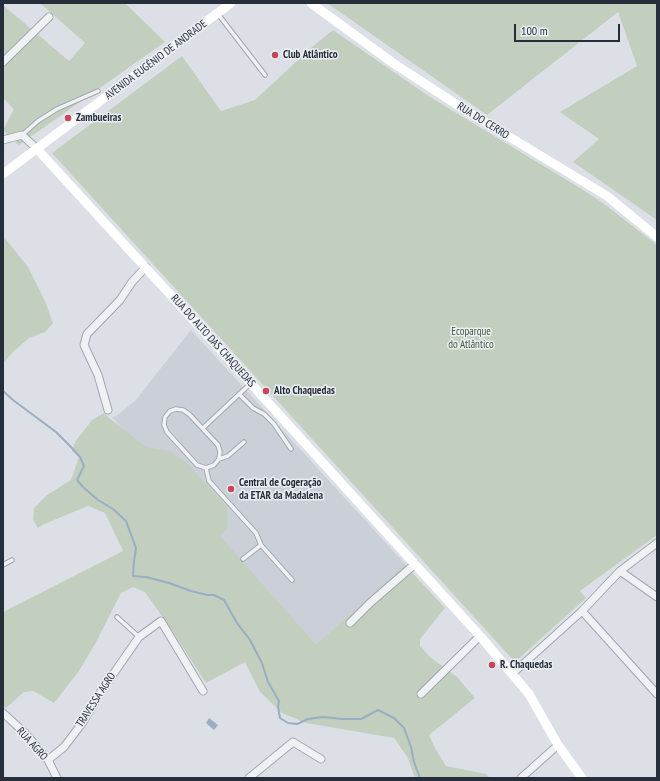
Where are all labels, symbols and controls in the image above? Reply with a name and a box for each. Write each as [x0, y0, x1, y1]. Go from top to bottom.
scale bar [516, 16, 622, 42]
street label: AVENIDA EUGÉNIO DE ANDRADE [103, 17, 209, 103]
text: 100 m [521, 23, 548, 38]
place label: Club Atlântico [283, 48, 338, 62]
marker: Club Atlântico [270, 50, 280, 60]
street label: RUA DO CERRO [455, 100, 511, 142]
place label: Zambueiras [76, 111, 121, 125]
marker: Zambueiras [63, 113, 73, 123]
street label: RUA DO ALTO DAS CHAQUEDAS [168, 292, 258, 390]
park label: Ecoparque do Atlântico [448, 325, 494, 351]
place label: Alto Chaquedas [274, 384, 335, 398]
marker: Alto Chaquedas [261, 386, 271, 396]
place label: Central de Cogeração da ETAR da Madalena [239, 476, 323, 502]
marker: Central de Cogeração da ETAR da Madalena [226, 484, 236, 494]
place label: R. Chaquedas [500, 658, 552, 672]
marker: R. Chaquedas [487, 660, 497, 670]
street label: TRAVESSA AGRO [73, 670, 119, 730]
street label: RUA AGRO [14, 725, 50, 763]

